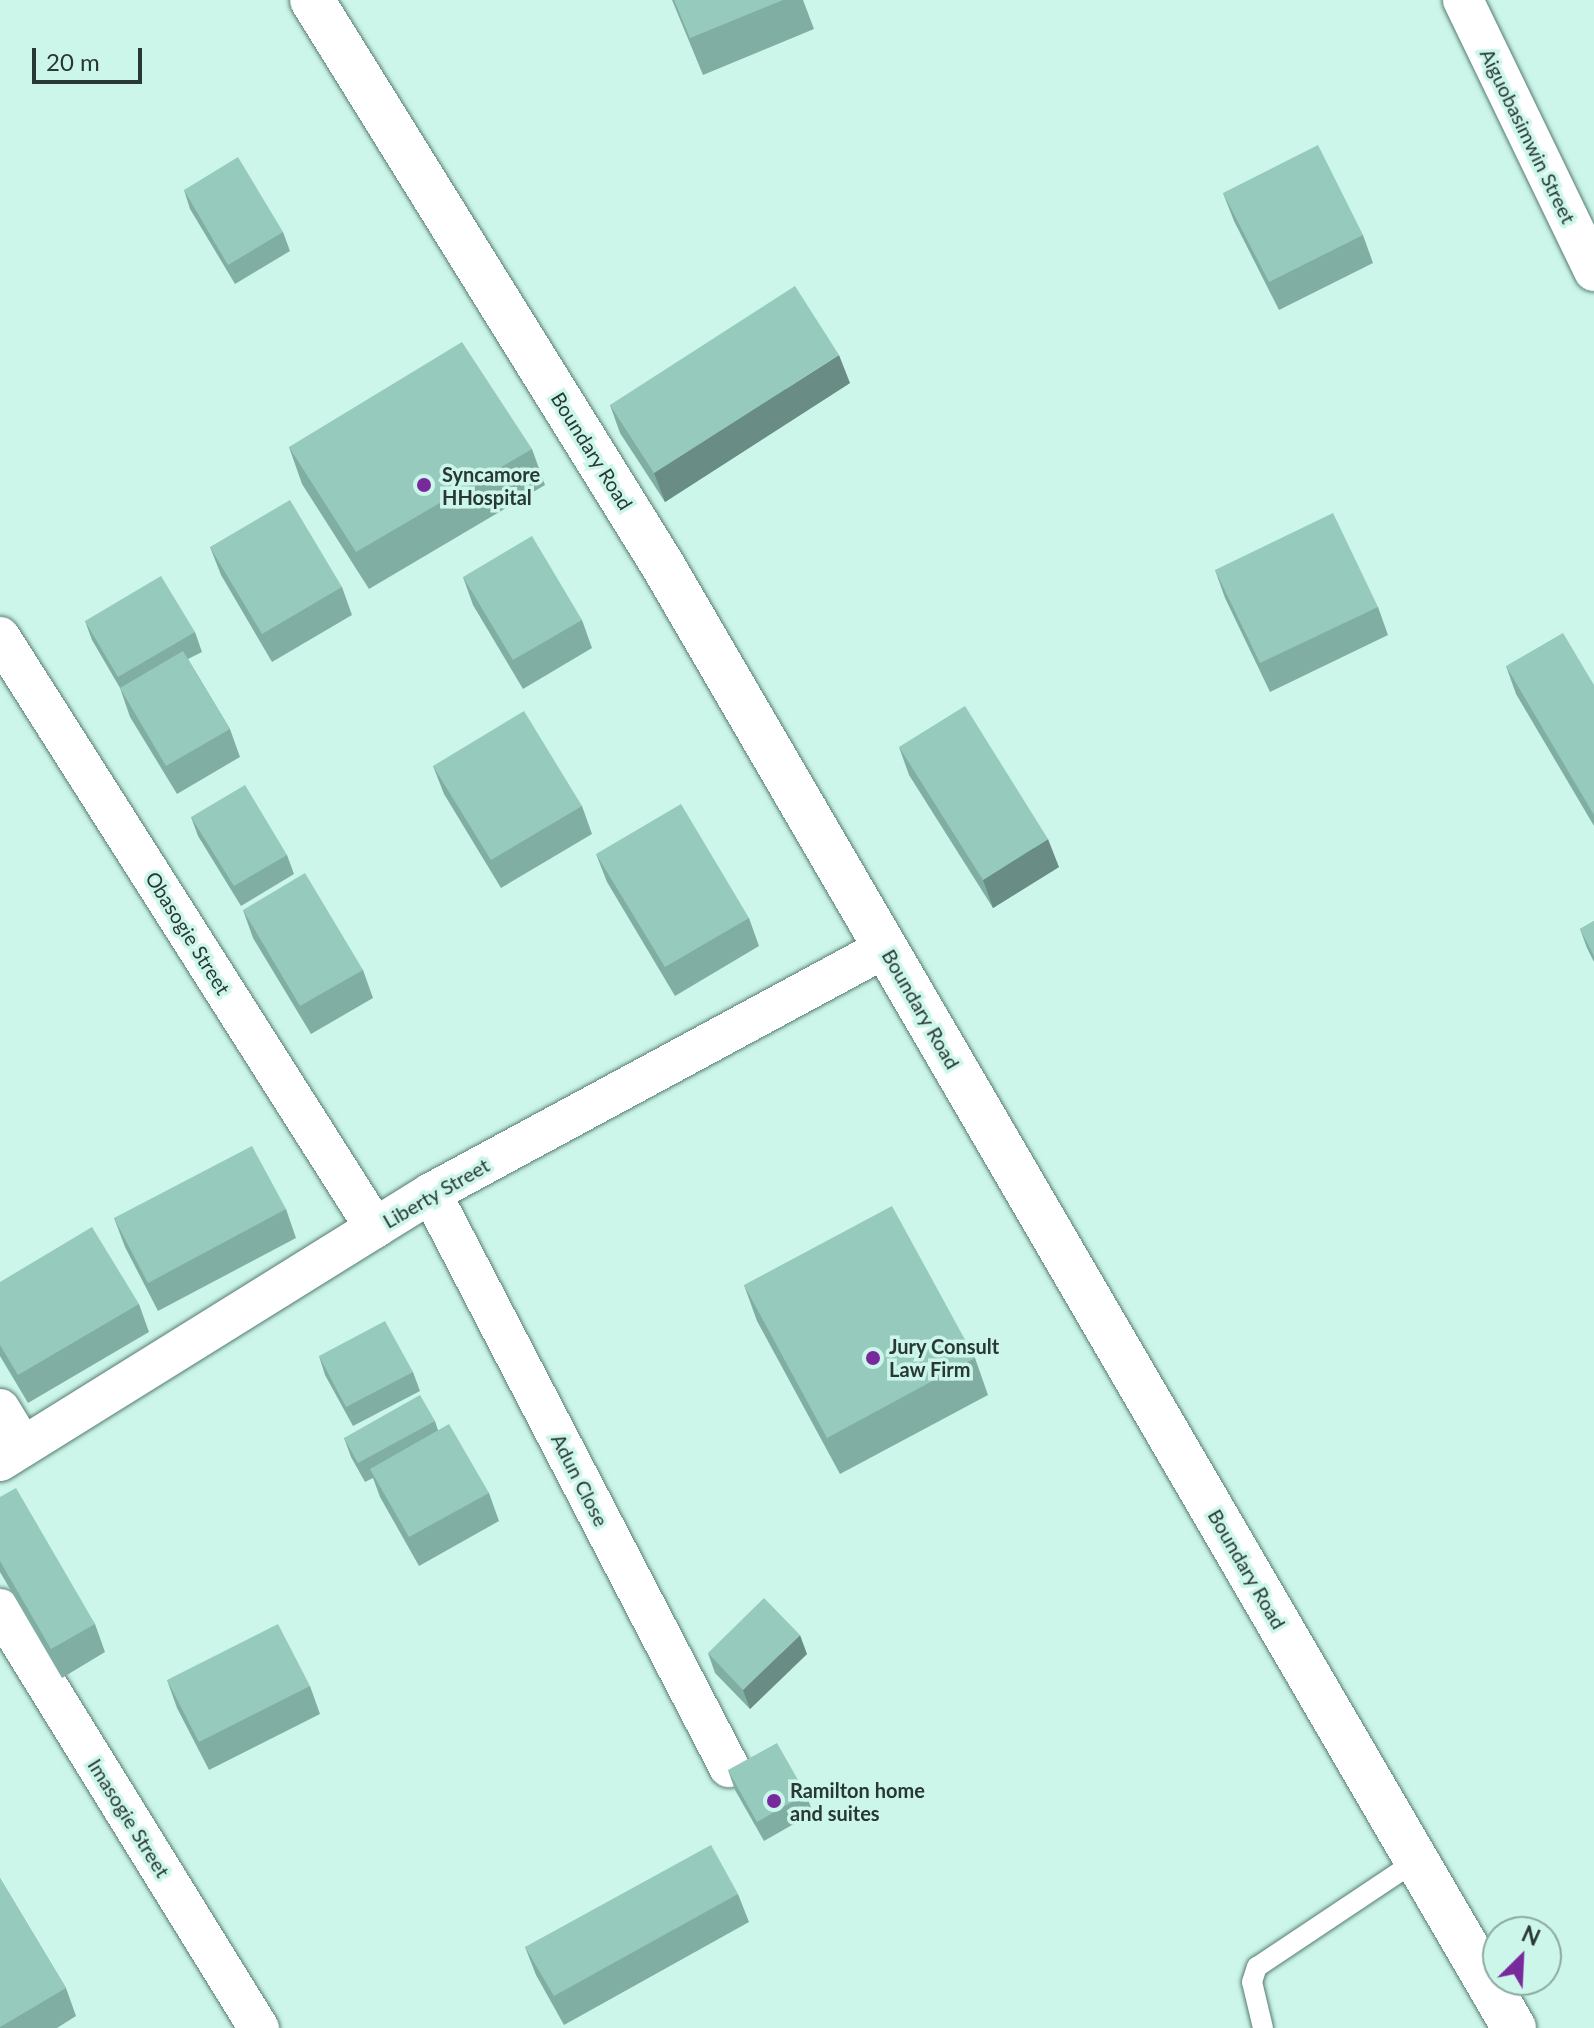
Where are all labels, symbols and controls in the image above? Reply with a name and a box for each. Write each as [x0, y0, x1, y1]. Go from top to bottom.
scale bar [36, 32, 146, 82]
street label: Aiguobasimwin Street [1475, 45, 1581, 227]
text: 20 m [46, 47, 100, 76]
street label: Boundary Road [546, 388, 638, 514]
place label: Syncamore HHospital [442, 462, 540, 509]
marker: Syncamore HHospital [413, 474, 435, 496]
street label: Obasogie Street [141, 867, 235, 999]
street label: Boundary Road [877, 945, 965, 1073]
street label: Liberty Street [378, 1153, 494, 1233]
place label: Jury Consult Law Firm [889, 1334, 1000, 1381]
marker: Jury Consult Law Firm [864, 1349, 882, 1367]
street label: Adun Close [546, 1430, 614, 1530]
street label: Boundary Road [1203, 1505, 1291, 1633]
street label: Imasogie Street [83, 1754, 175, 1882]
place label: Ramilton home and suites [790, 1778, 925, 1825]
marker: Ramilton home and suites [765, 1792, 783, 1810]
north arrow [1482, 1916, 1562, 1996]
text: N [1518, 1920, 1544, 1951]

